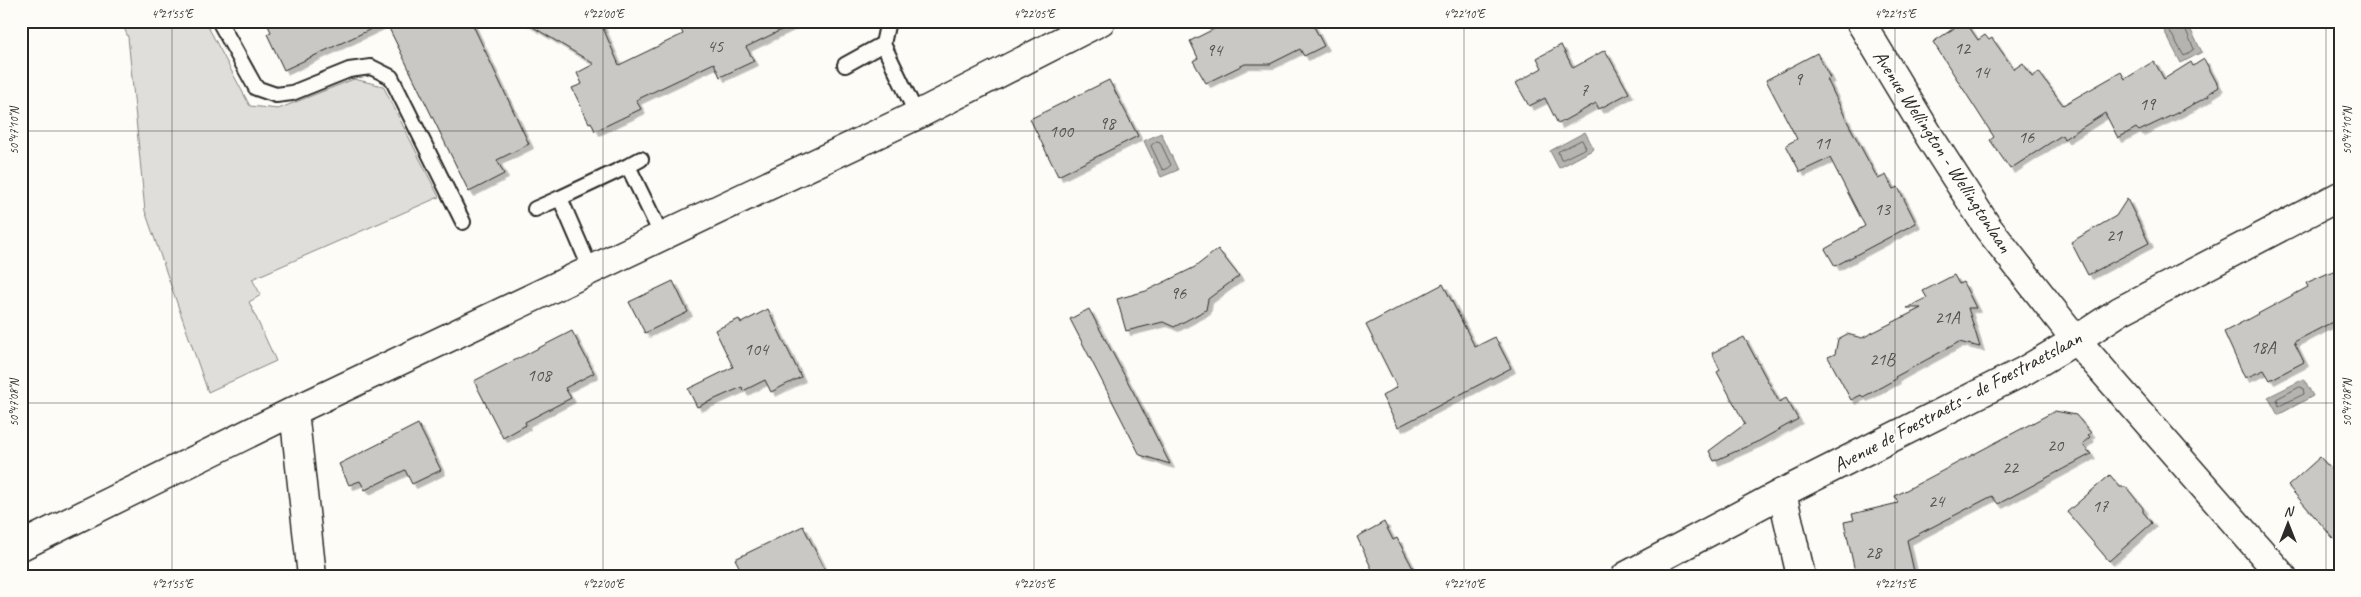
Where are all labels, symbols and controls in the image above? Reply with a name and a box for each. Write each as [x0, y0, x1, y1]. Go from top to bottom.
text: 4°21'55"E [152, 6, 194, 22]
text: 4°22'00"E [583, 6, 625, 22]
text: 4°22'05"E [1014, 6, 1056, 22]
text: 4°22'10"E [1444, 6, 1486, 22]
text: 4°22'15"E [1875, 6, 1917, 22]
house number: 45 [707, 35, 724, 57]
house number: 12 [1954, 37, 1972, 59]
house number: 94 [1206, 39, 1224, 61]
street label: Avenue Wellington - Wellingtonlaan [1868, 45, 2018, 258]
house number: 14 [1973, 61, 1991, 83]
house number: 9 [1794, 68, 1804, 90]
house number: 7 [1580, 79, 1589, 101]
house number: 19 [2139, 93, 2157, 115]
text: 50°47'10"N [6, 106, 22, 155]
text: 50°47'10"N [2339, 106, 2355, 155]
house number: 98 [1099, 112, 1117, 134]
house number: 100 [1049, 120, 1075, 142]
house number: 16 [2018, 126, 2035, 148]
house number: 11 [1814, 132, 1831, 154]
house number: 13 [1874, 198, 1892, 220]
house number: 21 [2106, 224, 2123, 246]
house number: 96 [1170, 282, 1187, 304]
house number: 21A [1934, 306, 1961, 328]
street label: Avenue de Foestraets - de Foestraetslaan [1829, 325, 2087, 478]
house number: 18A [2250, 336, 2277, 358]
house number: 104 [744, 338, 770, 360]
house number: 21B [1869, 348, 1896, 370]
house number: 108 [527, 364, 553, 386]
text: 50°47'08"N [6, 378, 22, 427]
text: 50°47'08"N [2339, 378, 2355, 427]
house number: 20 [2047, 434, 2065, 456]
house number: 22 [2002, 456, 2020, 478]
house number: 24 [1928, 490, 1946, 512]
house number: 17 [2092, 495, 2109, 517]
north arrow [2264, 500, 2314, 550]
text: N [2284, 503, 2295, 520]
house number: 28 [1865, 541, 1883, 563]
text: 4°21'55"E [152, 576, 194, 592]
text: 4°22'00"E [583, 576, 625, 592]
text: 4°22'05"E [1014, 576, 1056, 592]
text: 4°22'10"E [1444, 576, 1486, 592]
text: 4°22'15"E [1875, 576, 1917, 592]

